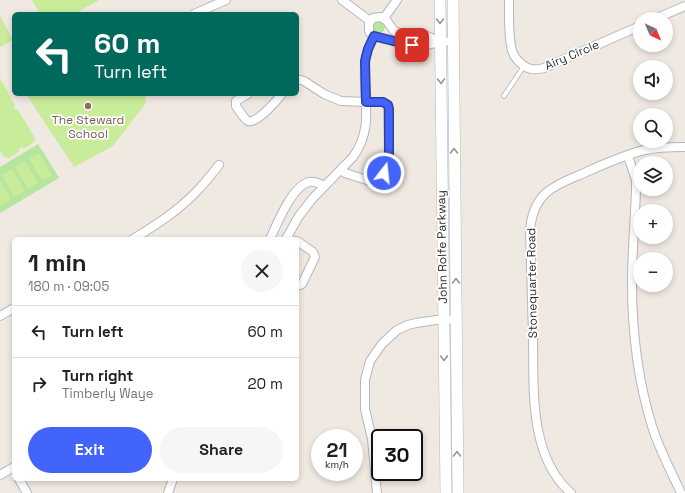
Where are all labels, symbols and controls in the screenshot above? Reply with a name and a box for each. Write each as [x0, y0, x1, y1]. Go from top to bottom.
north arrow [633, 12, 673, 52]
map controls [633, 12, 673, 292]
one-way arrow [436, 18, 444, 24]
text: 60 m [94, 25, 160, 61]
icon: left [28, 28, 80, 80]
pin [395, 28, 429, 62]
icon: arrive [401, 34, 423, 56]
street label: Airy Circle [542, 36, 602, 74]
text: Turn left [94, 60, 167, 83]
button: sound [633, 60, 673, 100]
one-way arrow [437, 78, 445, 84]
marker: The Steward School [83, 101, 93, 111]
button: search [633, 108, 673, 148]
place label: The Steward School [52, 112, 124, 142]
one-way arrow [450, 148, 458, 154]
position arrow [363, 152, 405, 194]
button: layers [633, 156, 673, 196]
street label: John Rolfe Parkway [433, 190, 451, 304]
button: + [633, 204, 673, 244]
street label: Stonequarter Road [523, 228, 541, 338]
text: 1 min [28, 247, 87, 278]
button: close [241, 250, 283, 292]
button: − [633, 252, 673, 292]
text: 180 m · 09:05 [28, 278, 109, 295]
one-way arrow [452, 278, 460, 284]
icon: left [28, 321, 50, 343]
text: Turn left [62, 322, 124, 341]
text: 60 m [247, 322, 283, 341]
one-way arrow [440, 355, 448, 361]
text: Turn right [62, 366, 133, 385]
icon: right [28, 373, 50, 395]
text: 20 m [248, 374, 283, 393]
text: Timberly Waye [62, 385, 153, 402]
button: Exit [28, 427, 152, 473]
button: Share [160, 427, 283, 473]
speed limit sign: 30 [371, 429, 423, 481]
text: 21 [327, 437, 347, 463]
one-way arrow [453, 451, 461, 457]
text: km/h [325, 458, 349, 471]

